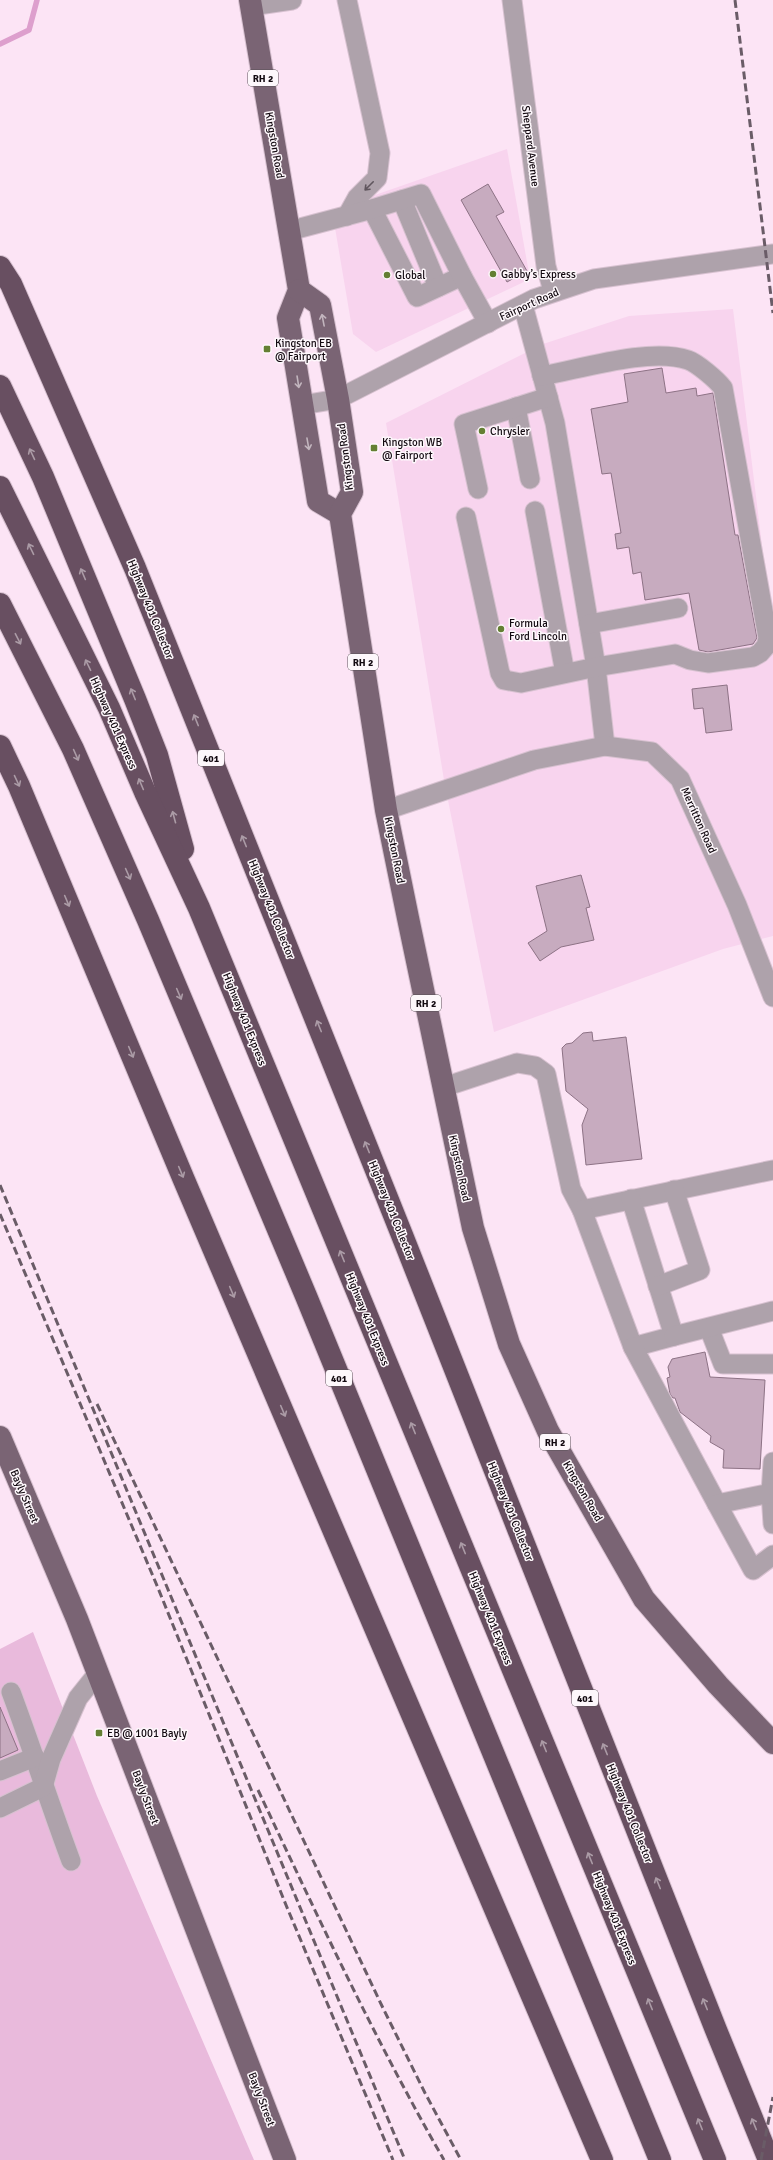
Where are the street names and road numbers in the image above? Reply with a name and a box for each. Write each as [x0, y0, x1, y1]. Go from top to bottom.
road number: RH 2 [248, 70, 278, 86]
street label: Sheppard Avenue [519, 105, 542, 187]
street label: Kingston Road [262, 111, 287, 180]
street label: Fairport Road [497, 286, 561, 323]
street label: Kingston Road [335, 422, 356, 491]
street label: Highway 401 Collector [125, 558, 176, 661]
road number: RH 2 [348, 654, 378, 670]
street label: Highway 401 Express [87, 675, 140, 771]
road number: 401 [198, 750, 224, 766]
street label: Merritton Road [678, 785, 719, 855]
street label: Kingston Road [382, 816, 407, 885]
street label: Highway 401 Collector [246, 858, 297, 961]
street label: Highway 401 Express [220, 971, 269, 1068]
road number: RH 2 [411, 995, 441, 1011]
street label: Kingston Road [446, 1134, 473, 1203]
street label: Highway 401 Collector [366, 1159, 417, 1262]
street label: Highway 401 Express [343, 1271, 392, 1368]
road number: 401 [326, 1370, 352, 1386]
road number: RH 2 [540, 1434, 570, 1450]
street label: Kingston Road [560, 1459, 605, 1524]
street label: Highway 401 Collector [485, 1460, 536, 1563]
street label: Bayly Street [8, 1468, 42, 1525]
street label: Highway 401 Express [466, 1570, 515, 1667]
road number: 401 [572, 1690, 598, 1706]
street label: Highway 401 Collector [604, 1762, 655, 1865]
street label: Bayly Street [129, 1768, 162, 1826]
street label: Highway 401 Express [590, 1870, 639, 1967]
street label: Bayly Street [245, 2070, 278, 2128]

